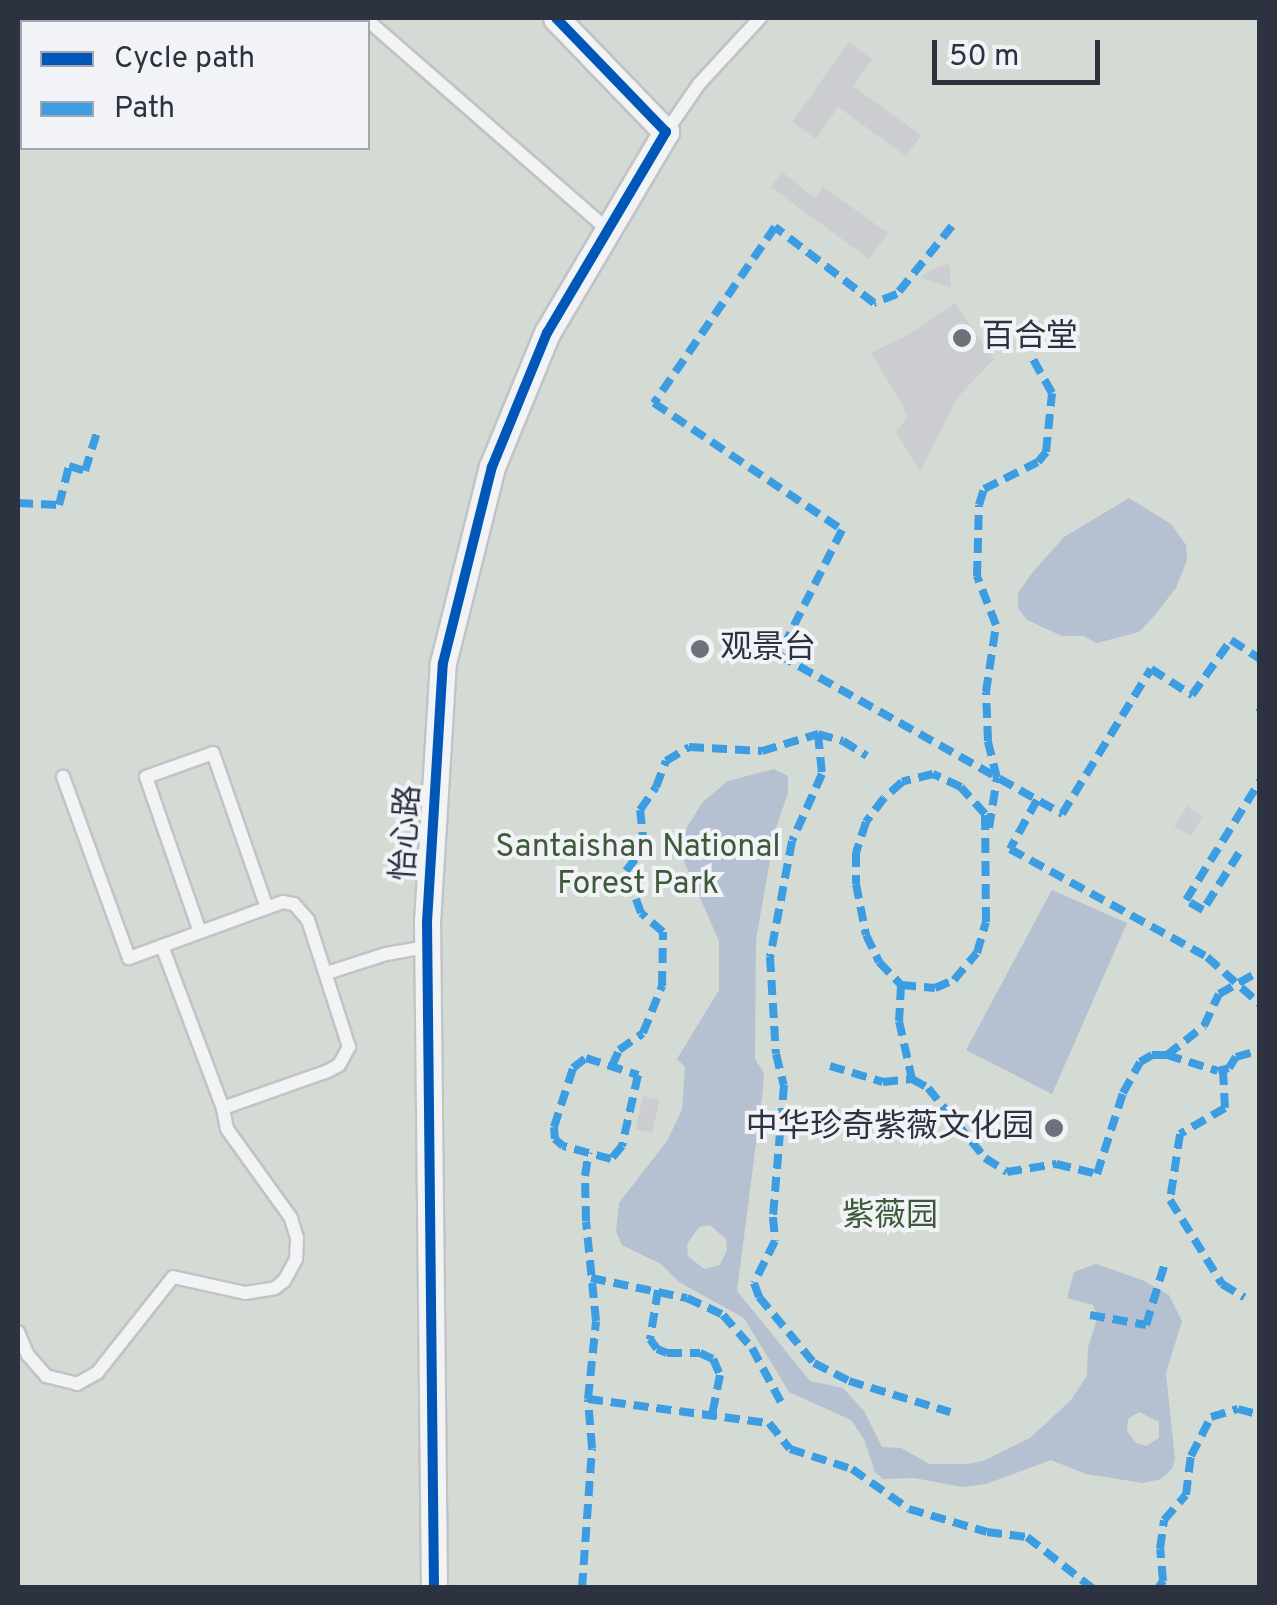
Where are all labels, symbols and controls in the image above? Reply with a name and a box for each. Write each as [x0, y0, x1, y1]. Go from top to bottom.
legend [20, 20, 370, 150]
scale bar [937, 20, 1104, 82]
text: 50 m [949, 39, 1019, 76]
text: Cycle path [114, 41, 255, 78]
text: Path [114, 91, 175, 128]
place label: 百合堂 [982, 319, 1078, 357]
marker: 百合堂 [951, 327, 973, 349]
place label: 观景台 [720, 630, 816, 668]
marker: 观景台 [689, 638, 711, 660]
street label: 怡心路 [385, 784, 431, 882]
park label: Santaishan National Forest Park [495, 830, 781, 905]
place label: 中华珍奇紫薇文化园 [746, 1109, 1034, 1147]
marker: 中华珍奇紫薇文化园 [1043, 1117, 1065, 1139]
park label: 紫薇园 [842, 1198, 938, 1236]

